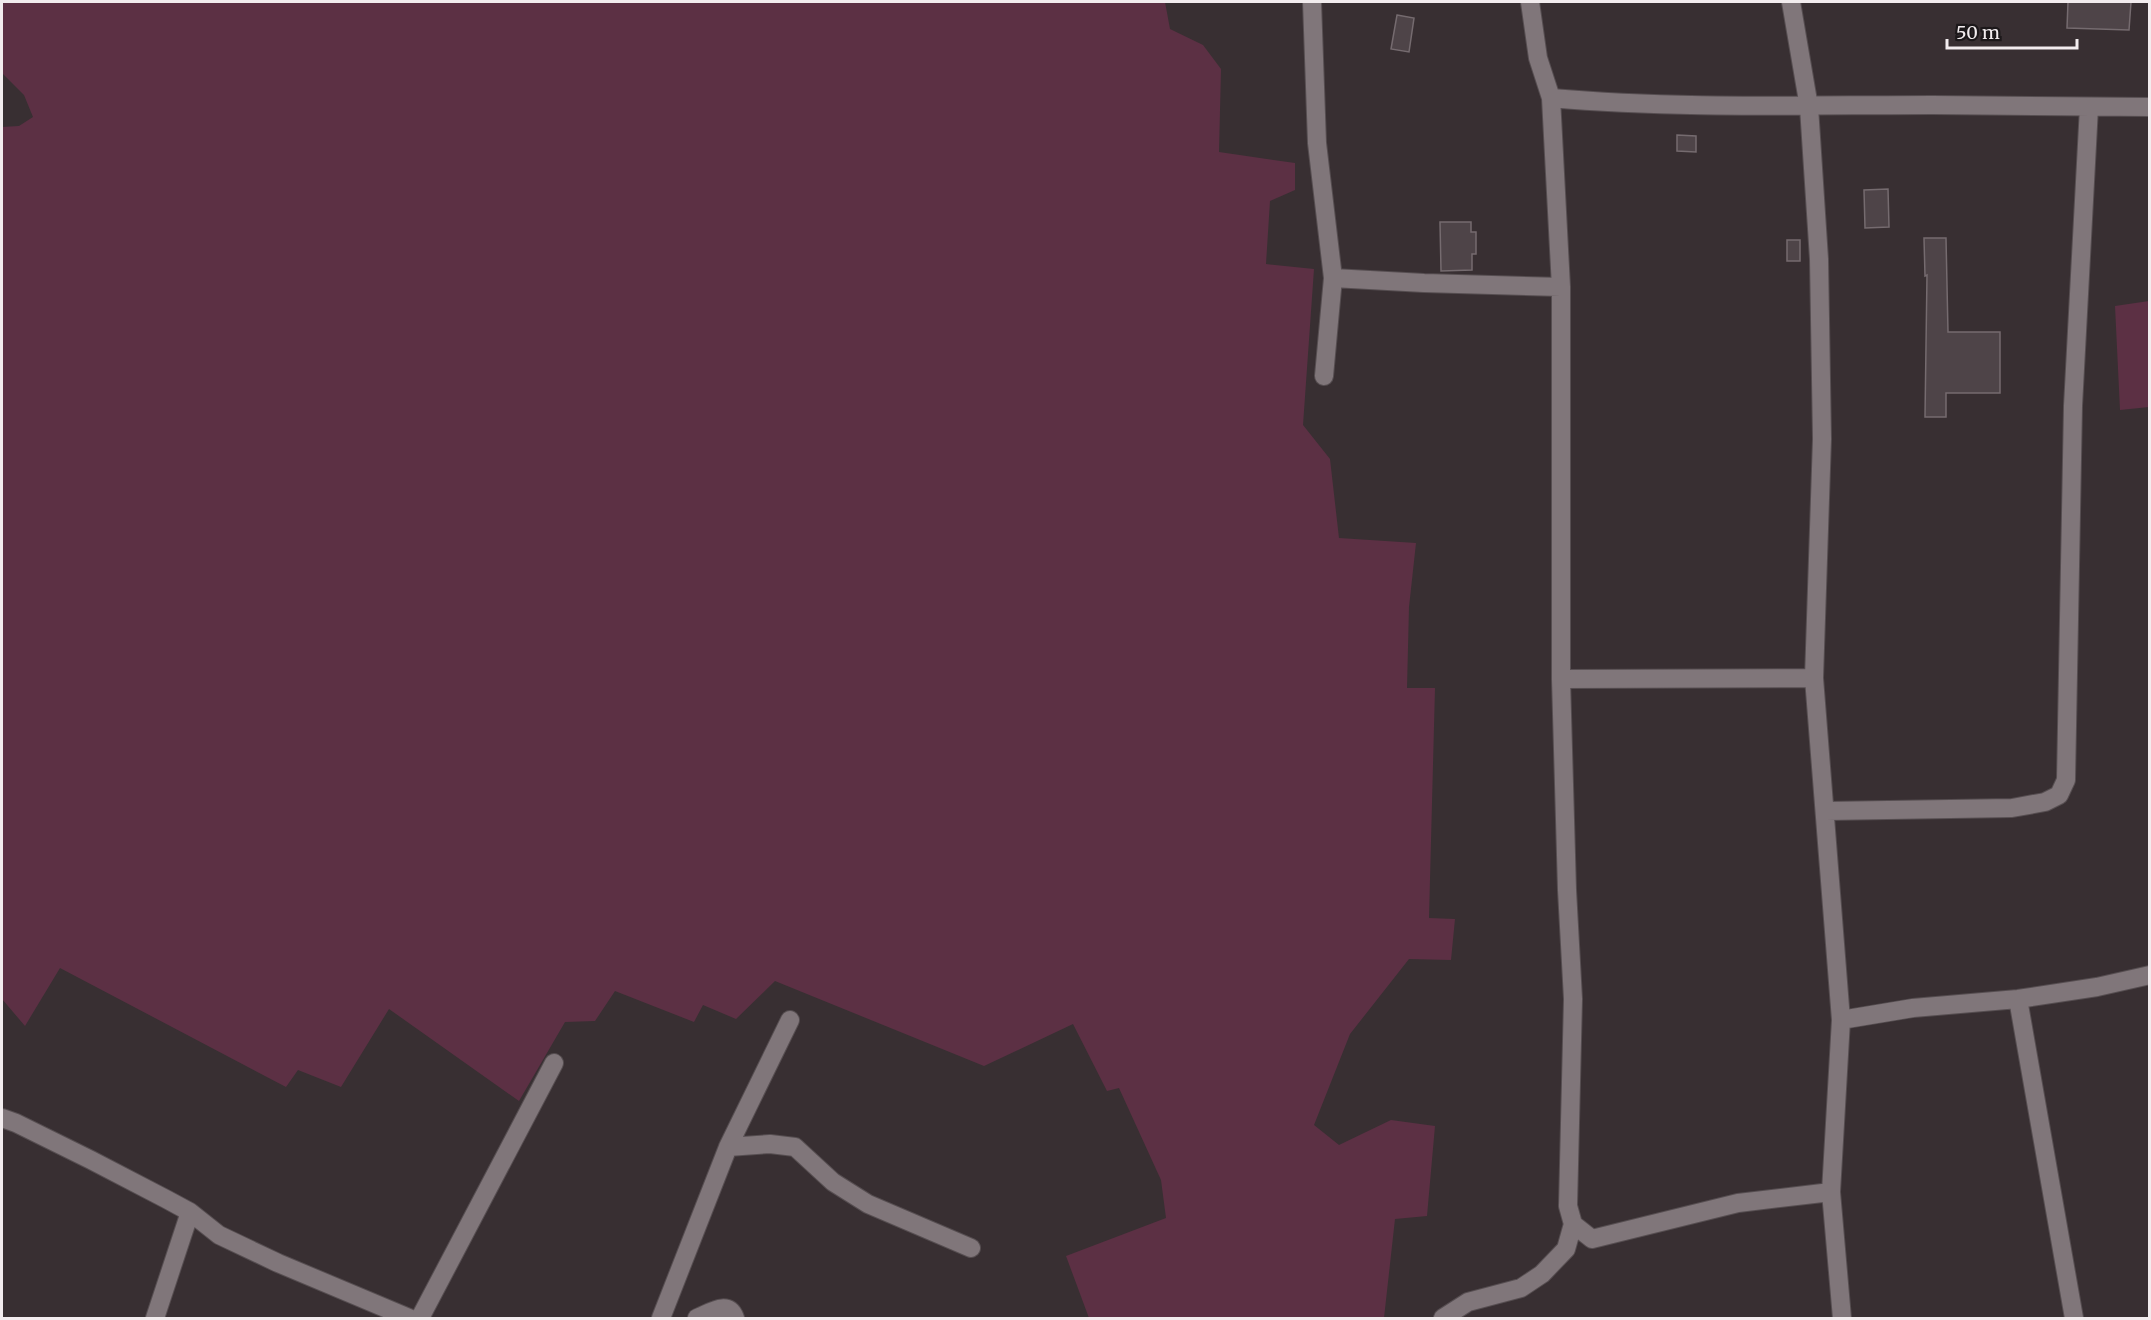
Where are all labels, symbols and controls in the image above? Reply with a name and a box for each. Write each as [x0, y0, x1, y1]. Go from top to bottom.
scale bar [1947, 12, 2078, 50]
text: 50 m [1956, 21, 2000, 44]

